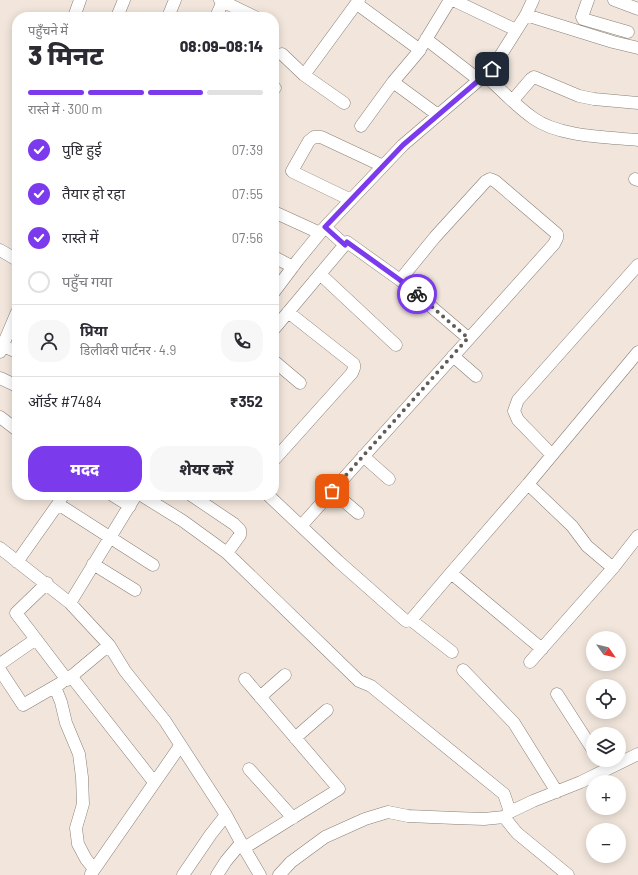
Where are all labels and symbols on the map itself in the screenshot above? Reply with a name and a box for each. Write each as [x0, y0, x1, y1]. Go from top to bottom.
pin [475, 52, 509, 86]
courier [397, 274, 437, 314]
pin [315, 474, 349, 508]
north arrow [586, 631, 626, 671]

